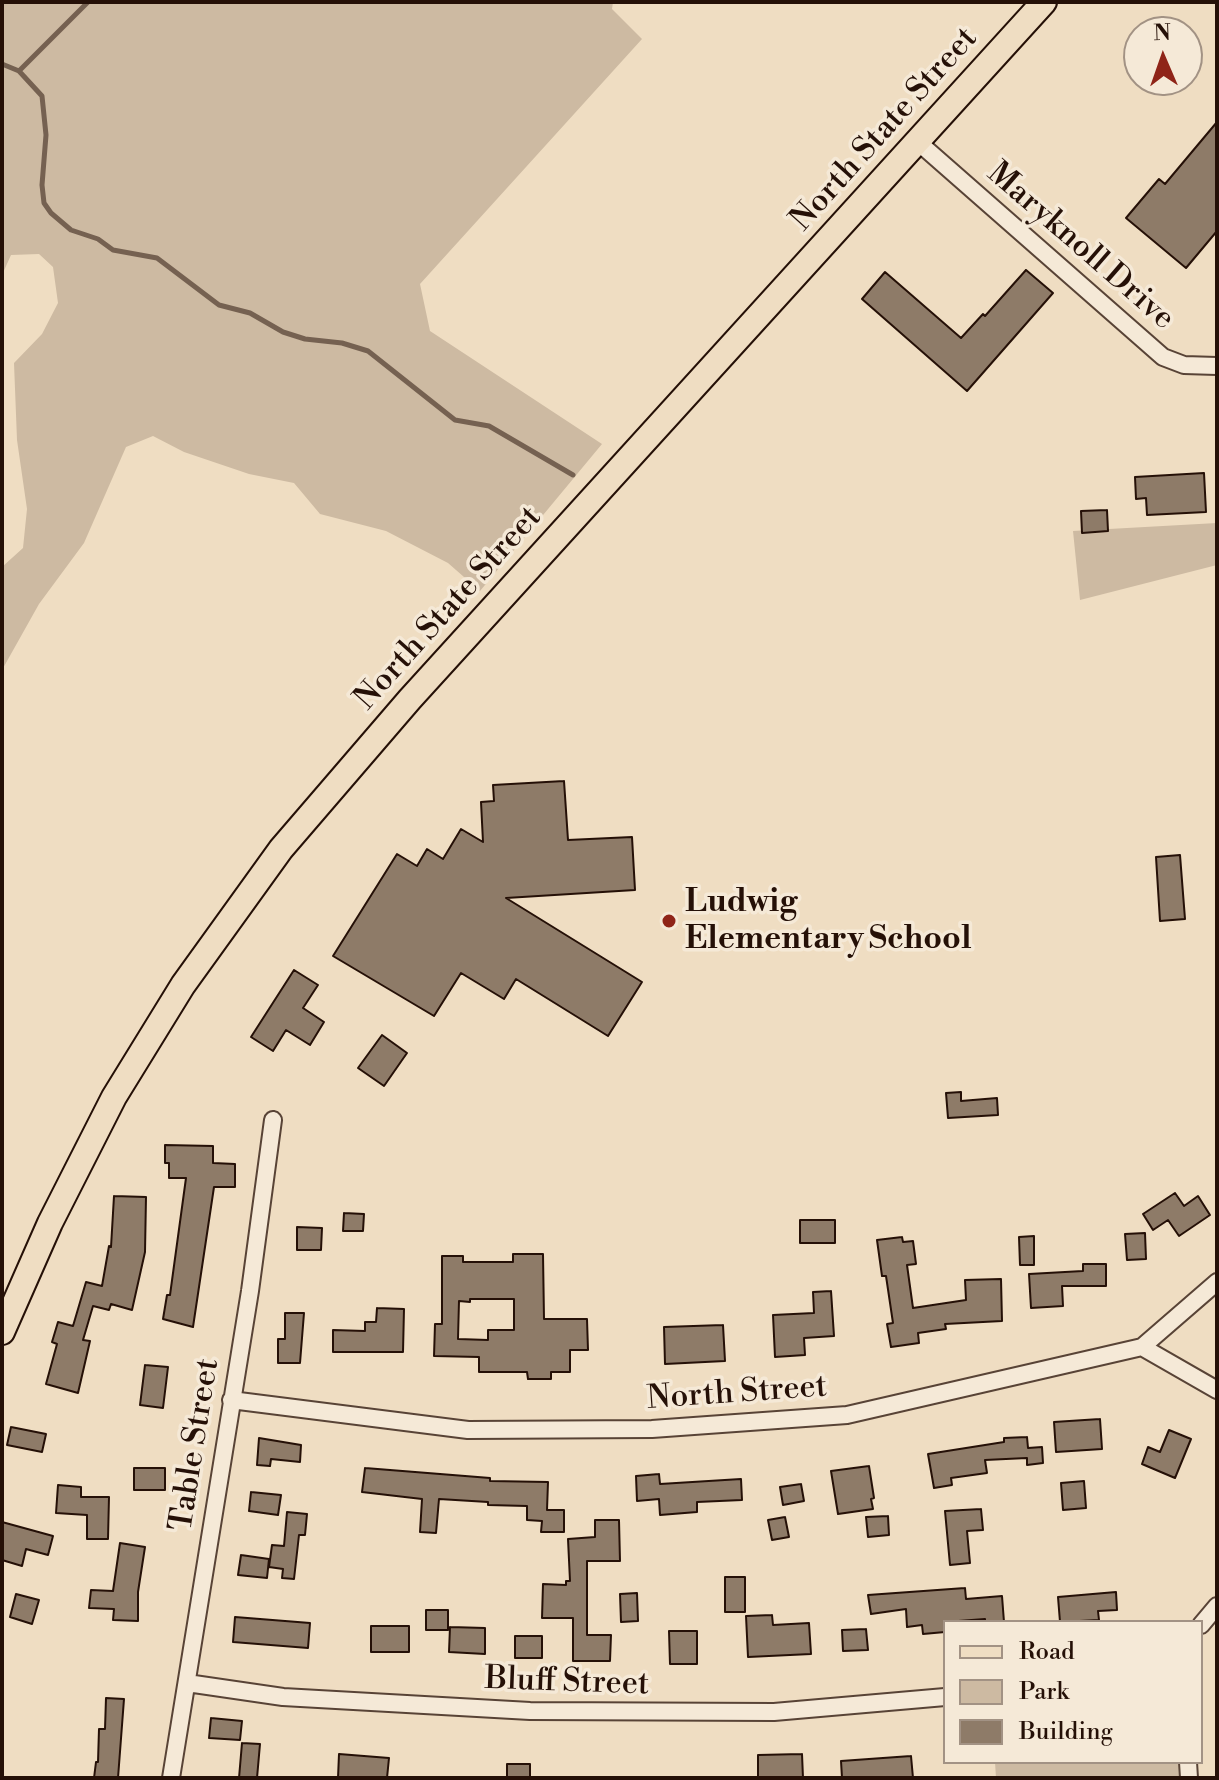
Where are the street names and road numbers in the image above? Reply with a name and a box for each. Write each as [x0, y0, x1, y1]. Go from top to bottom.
street label: North State Street [784, 20, 986, 240]
street label: Maryknoll Drive [978, 155, 1182, 339]
street label: North State Street [348, 499, 550, 719]
street label: Table Street [163, 1356, 229, 1534]
street label: North Street [646, 1369, 828, 1419]
street label: Bluff Street [484, 1661, 650, 1705]

